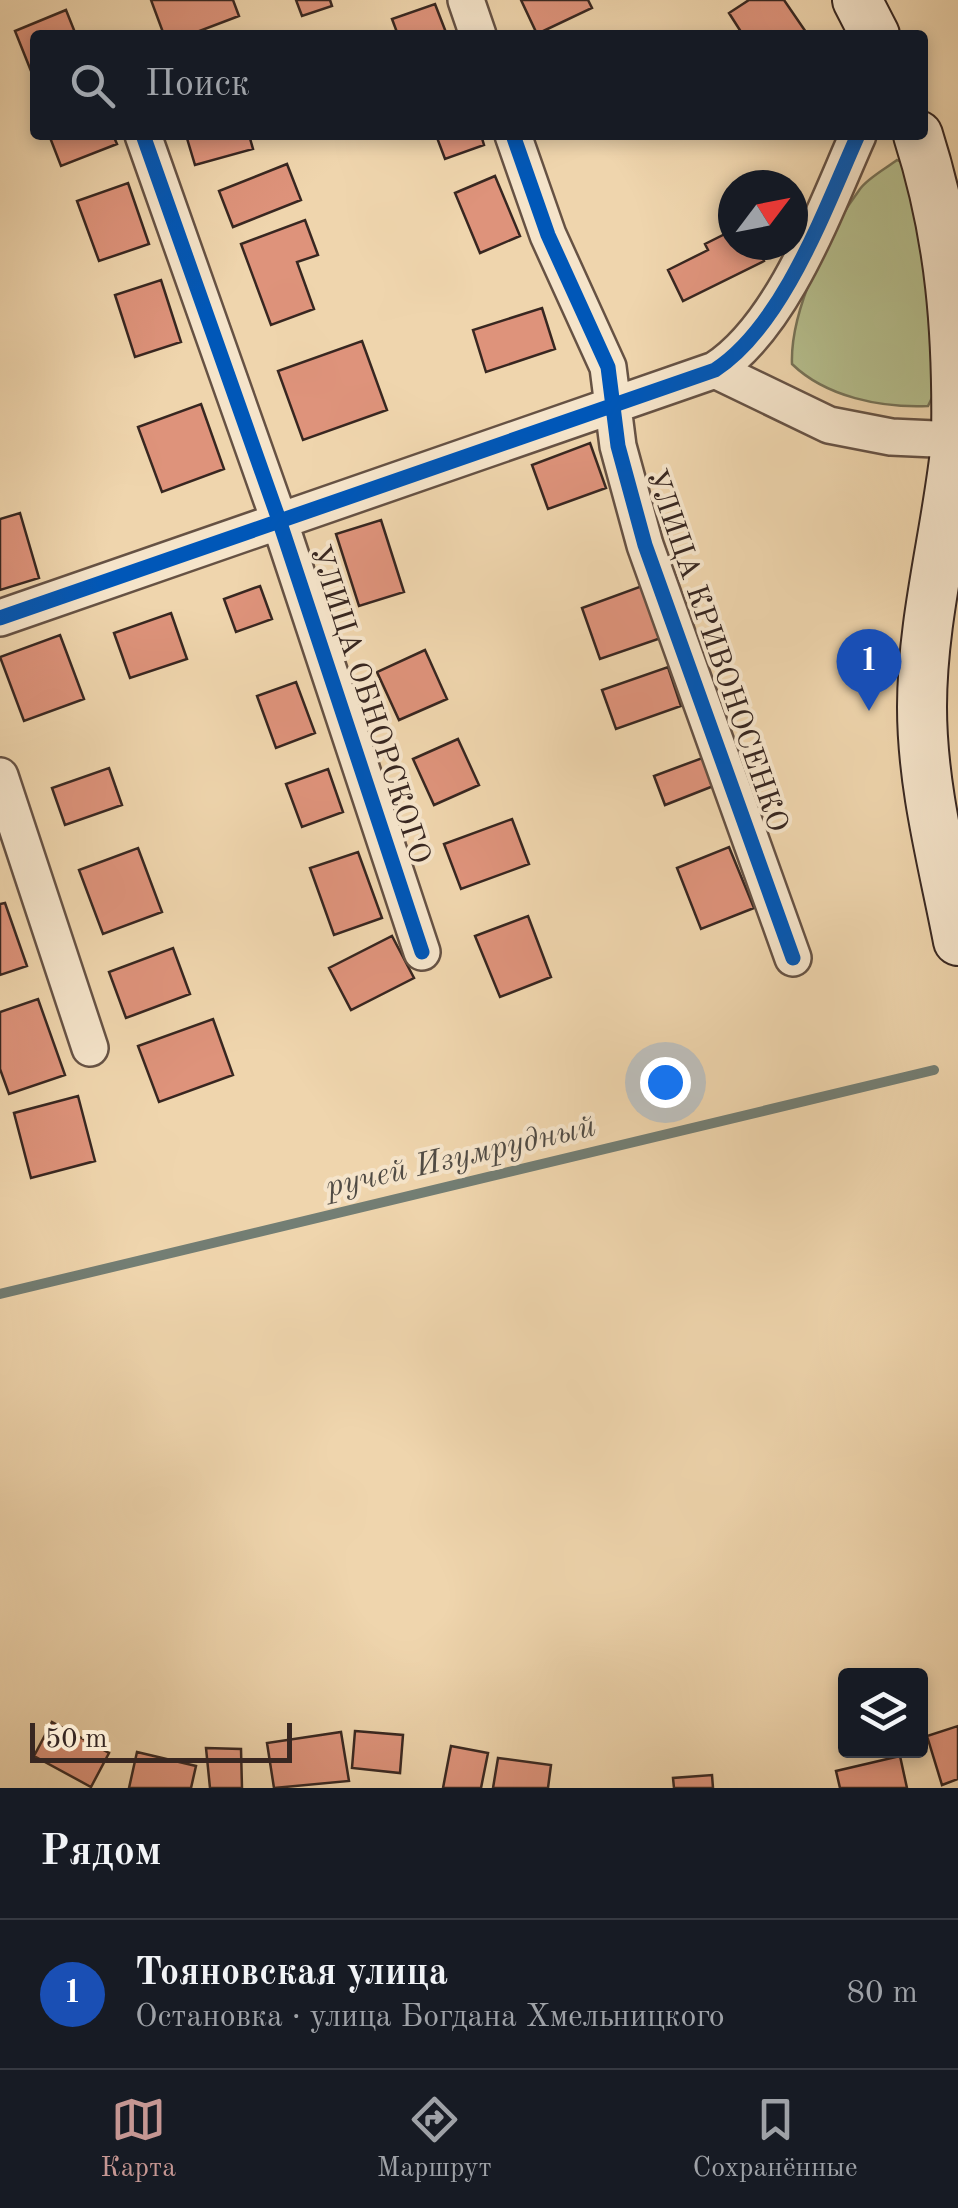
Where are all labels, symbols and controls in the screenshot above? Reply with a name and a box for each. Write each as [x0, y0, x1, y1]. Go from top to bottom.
search box [30, 30, 928, 140]
icon: search [65, 58, 120, 113]
text: Поиск [145, 66, 250, 104]
north arrow [718, 170, 808, 260]
street label: УЛИЦА КРИВОНОСЕНКО [640, 466, 792, 836]
street label: УЛИЦА ОБНОРСКОГО [303, 542, 435, 868]
pin: 1 [836, 628, 902, 711]
your location [640, 1057, 691, 1108]
water label: ручей Изумрудный [320, 1111, 599, 1205]
map controls [838, 1668, 928, 1758]
button: layers [838, 1668, 928, 1758]
scale bar [30, 1718, 292, 1762]
text: 50 m [45, 1726, 108, 1754]
text: Рядом [40, 1832, 162, 1874]
text: Тояновская улица [135, 1955, 448, 1993]
text: 1 [63, 1978, 82, 2010]
text: 80 m [847, 1978, 918, 2010]
text: Остановка · улица Богдана Хмельницкого [135, 2002, 725, 2034]
tab: Карта [100, 2092, 176, 2187]
tab: Маршрут [377, 2092, 492, 2187]
tab: Сохранённые [692, 2092, 858, 2187]

